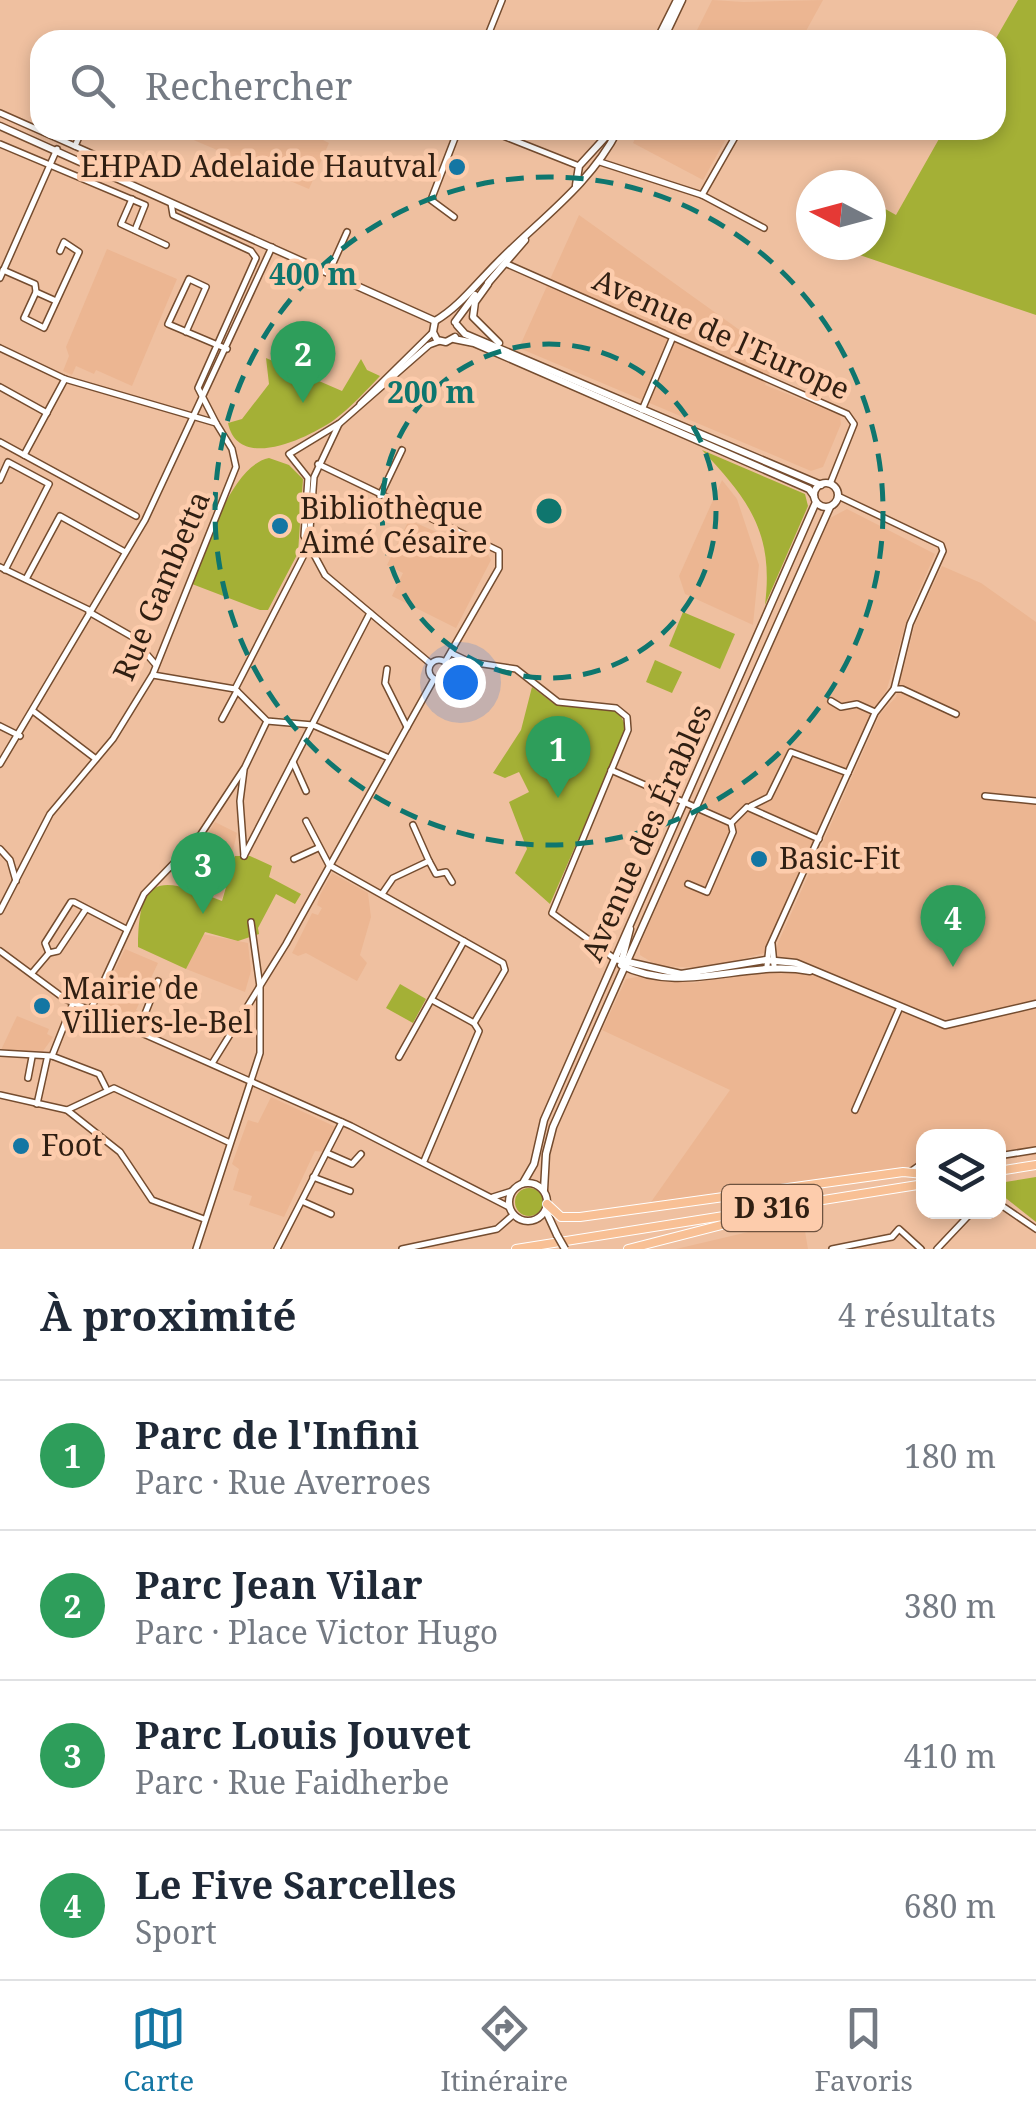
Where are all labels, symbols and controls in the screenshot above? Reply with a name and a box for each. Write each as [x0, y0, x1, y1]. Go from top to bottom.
search box [30, 30, 1006, 140]
icon: search [65, 58, 120, 113]
text: Rechercher [145, 59, 352, 111]
place label: EHPAD Adelaide Hautval [80, 145, 437, 186]
marker: EHPAD Adelaide Hautval [446, 156, 468, 178]
north arrow [796, 170, 886, 260]
text: 400 m [269, 253, 357, 294]
street label: Avenue de l'Europe [587, 259, 856, 409]
pin: 2 [270, 320, 336, 403]
text: 200 m [387, 371, 475, 412]
street label: Rue Gambetta [102, 485, 219, 686]
place label: Bibliothèque Aimé Césaire [300, 487, 488, 562]
centre of rings [531, 493, 567, 529]
marker: Bibliothèque Aimé Césaire [269, 515, 291, 537]
your location [435, 657, 486, 708]
street label: Avenue des Érables [571, 697, 721, 967]
pin: 1 [526, 716, 590, 798]
pin: 3 [170, 832, 236, 914]
place label: Basic-Fit [779, 837, 901, 878]
marker: Basic-Fit [748, 848, 770, 870]
pin: 4 [920, 884, 986, 967]
place label: Mairie de Villiers-le-Bel [62, 967, 253, 1042]
marker: Mairie de Villiers-le-Bel [31, 995, 53, 1017]
place label: Foot [41, 1124, 103, 1165]
map controls [916, 1129, 1006, 1219]
button: layers [916, 1129, 1006, 1219]
marker: Foot [10, 1135, 32, 1157]
road number: D 316 [722, 1185, 822, 1231]
text: À proximité [40, 1286, 297, 1343]
text: 4 résultats [838, 1293, 996, 1336]
text: Parc de l'Infini [135, 1408, 419, 1460]
text: 1 [63, 1434, 82, 1477]
text: 180 m [904, 1434, 996, 1477]
text: Parc · Rue Averroes [135, 1460, 431, 1503]
text: Parc Jean Vilar [135, 1558, 423, 1610]
text: 2 [63, 1584, 82, 1627]
text: 380 m [904, 1584, 996, 1627]
text: Parc · Place Victor Hugo [135, 1610, 498, 1653]
text: Parc Louis Jouvet [135, 1708, 471, 1760]
text: 3 [63, 1734, 82, 1777]
text: 410 m [904, 1734, 996, 1777]
text: Parc · Rue Faidherbe [135, 1760, 449, 1803]
text: Le Five Sarcelles [135, 1858, 456, 1910]
text: 4 [63, 1884, 82, 1927]
text: 680 m [904, 1884, 996, 1927]
text: Sport [135, 1910, 217, 1953]
tab: Carte [123, 2001, 194, 2099]
tab: Itinéraire [441, 2001, 568, 2099]
tab: Favoris [815, 2001, 913, 2099]

